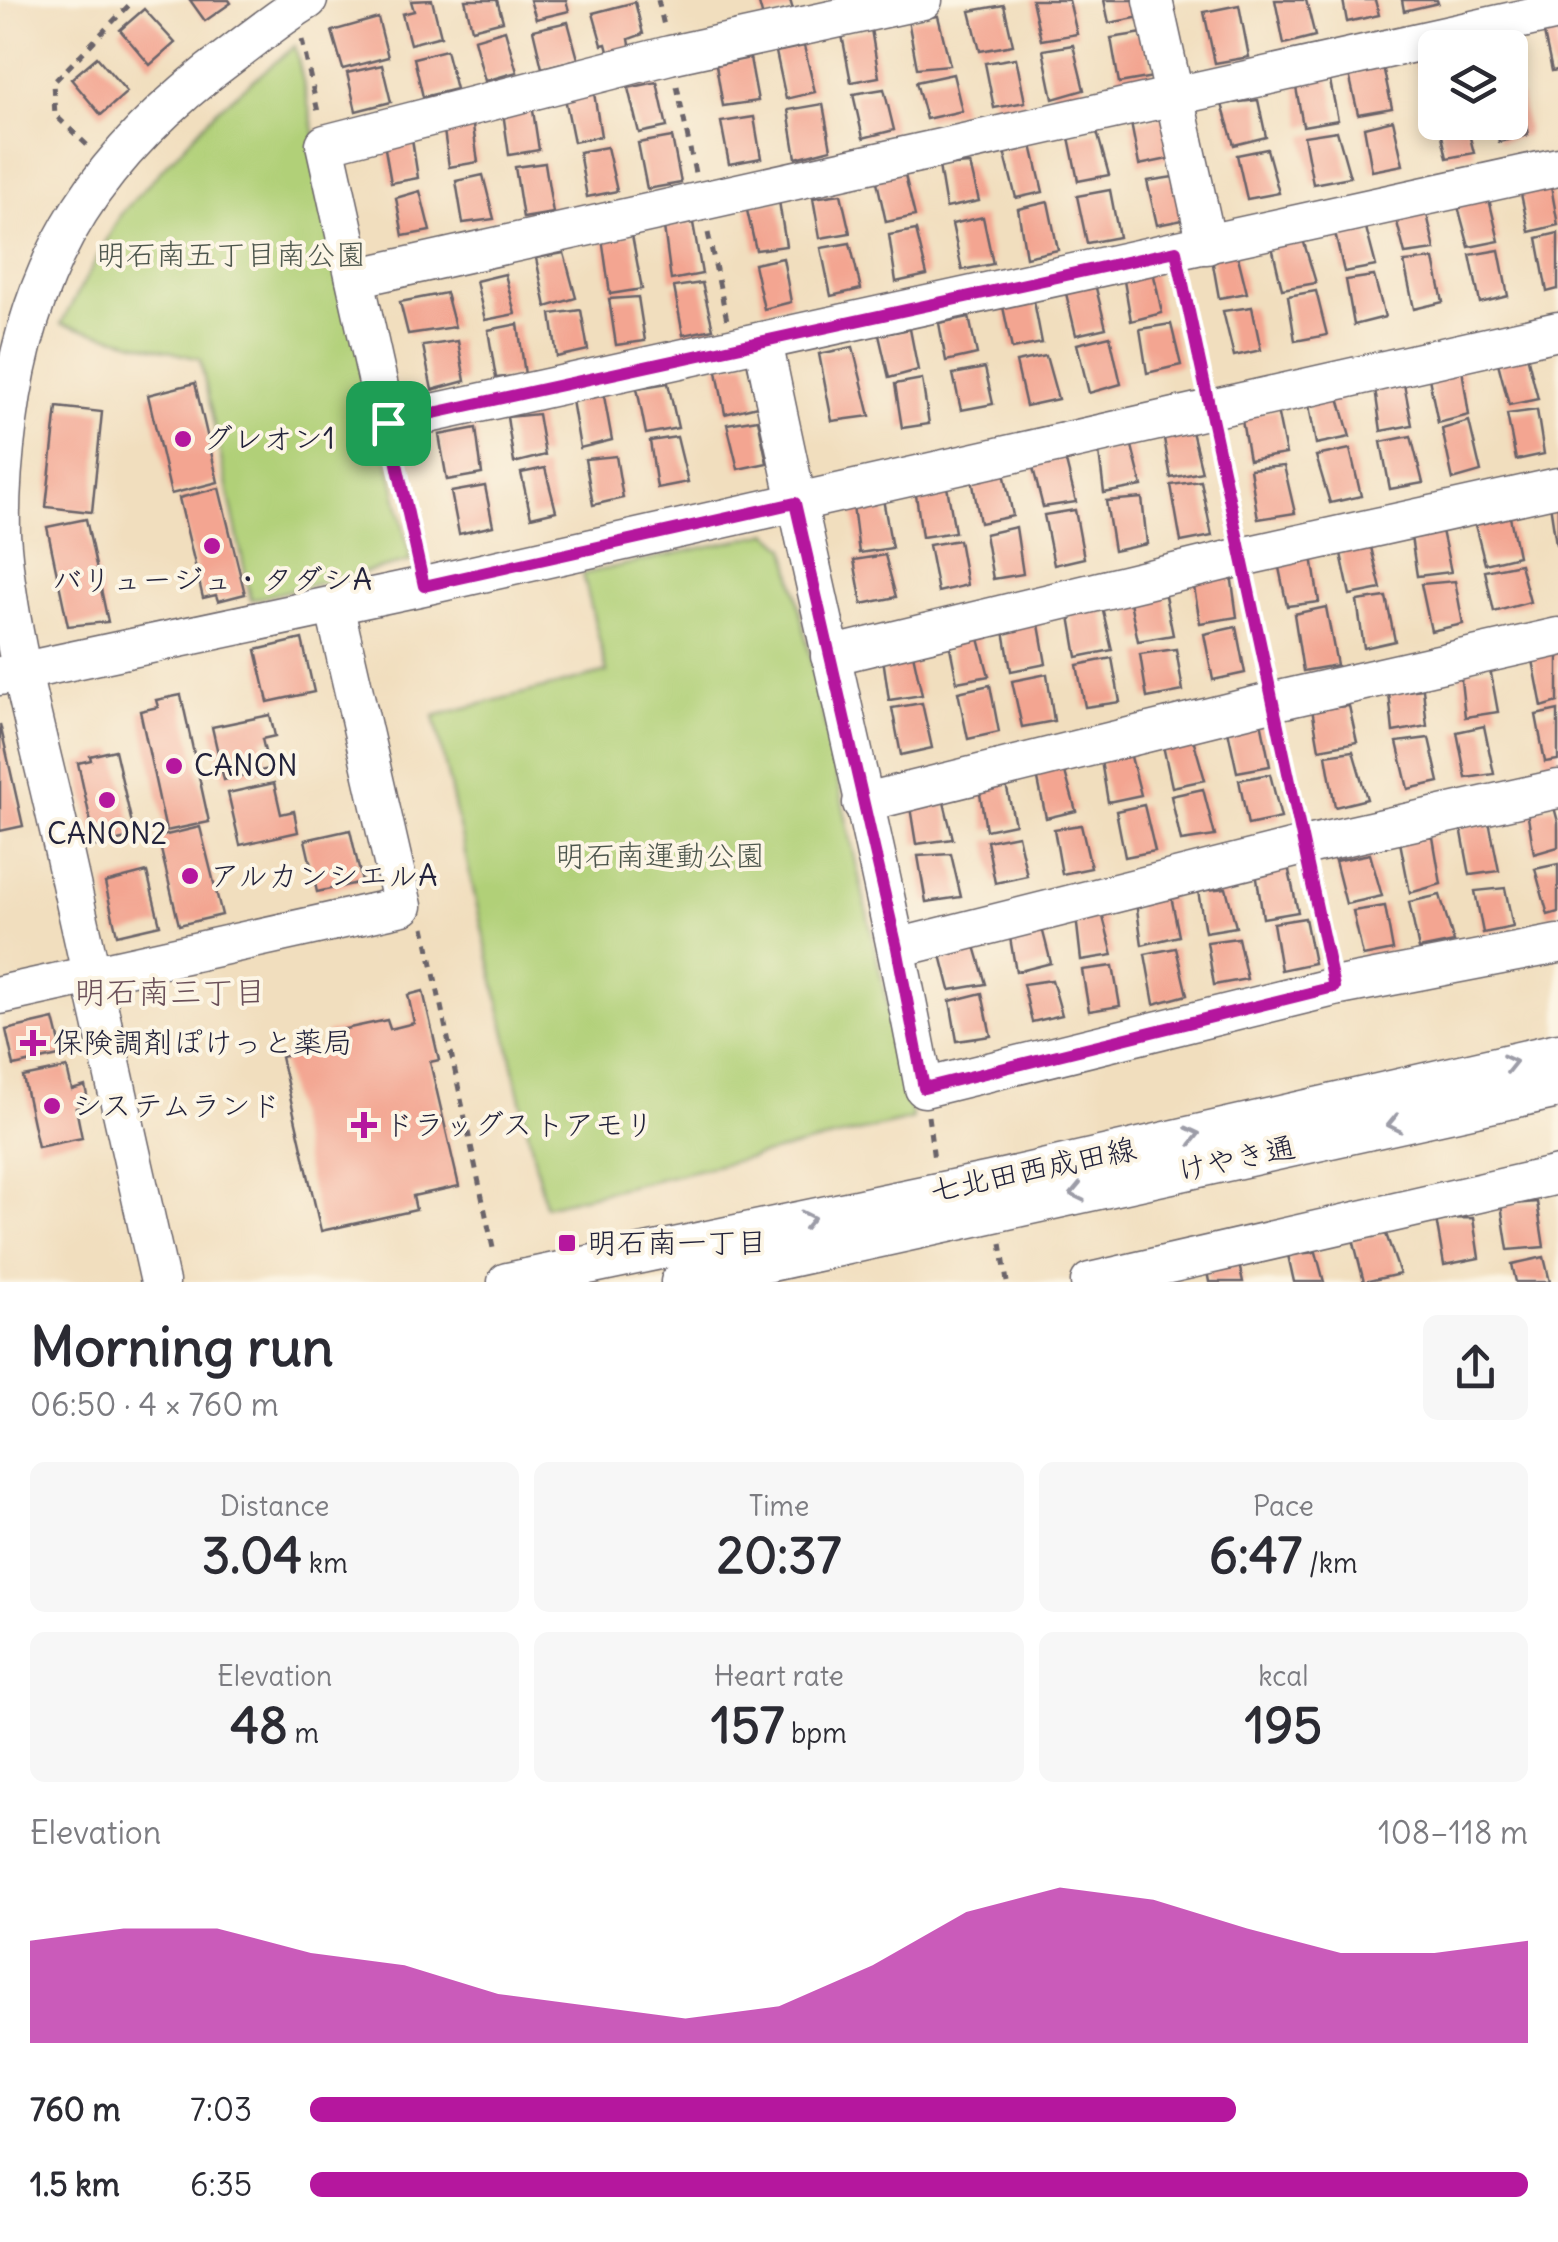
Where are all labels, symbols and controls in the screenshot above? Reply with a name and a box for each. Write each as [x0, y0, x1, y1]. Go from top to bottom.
map controls [1418, 30, 1528, 140]
button: layers [1418, 30, 1528, 140]
park label: 明石南五丁目南公園 [96, 235, 366, 273]
pin [346, 381, 431, 466]
icon: arrive [361, 396, 416, 451]
place label: グレオン1 [203, 419, 335, 457]
marker: グレオン1 [172, 428, 194, 450]
marker: バリュージュ・タダシA [201, 535, 223, 557]
place label: バリュージュ・タダシA [52, 560, 372, 598]
place label: CANON [194, 746, 298, 784]
marker: CANON [163, 755, 185, 777]
marker: CANON2 [96, 789, 118, 811]
place label: CANON2 [47, 814, 167, 852]
park label: 明石南運動公園 [555, 836, 765, 874]
place label: アルカンシエルA [210, 856, 437, 894]
marker: アルカンシエルA [179, 865, 201, 887]
district label: 明石南三丁目 [74, 971, 266, 1012]
place label: 保険調剤ぽけっと薬局 [53, 1023, 353, 1061]
marker: 保険調剤ぽけっと薬局 [22, 1032, 44, 1054]
one-way arrow [1502, 1054, 1519, 1075]
place label: システムランド [72, 1086, 281, 1124]
marker: システムランド [41, 1095, 63, 1117]
place label: ドラッグストアモリ [384, 1105, 655, 1143]
one-way arrow [1386, 1112, 1403, 1133]
marker: ドラッグストアモリ [353, 1114, 375, 1136]
one-way arrow [1185, 1126, 1202, 1147]
street label: けやき通 [1173, 1127, 1298, 1189]
street label: 七北田西成田線 [926, 1129, 1139, 1209]
one-way arrow [1069, 1181, 1086, 1202]
one-way arrow [799, 1210, 816, 1231]
place label: 明石南一丁目 [587, 1223, 767, 1261]
marker: 明石南一丁目 [556, 1232, 578, 1254]
text: Morning run [30, 1312, 334, 1381]
button: share [1423, 1315, 1528, 1420]
text: 06:50 · 4 × 760 m [30, 1384, 279, 1425]
text: Distance [220, 1488, 329, 1524]
text: Time [749, 1488, 809, 1524]
text: Pace [1253, 1488, 1314, 1524]
text: 3.04 [202, 1524, 302, 1587]
text: 20:37 [717, 1524, 841, 1587]
text: 6:47 [1209, 1524, 1302, 1587]
text: km [302, 1545, 348, 1581]
text: /km [1302, 1545, 1358, 1581]
text: Elevation [217, 1658, 332, 1694]
text: Heart rate [714, 1658, 844, 1694]
text: kcal [1258, 1658, 1309, 1694]
text: 48 [230, 1694, 288, 1757]
text: 157 [711, 1694, 784, 1757]
text: 195 [1245, 1694, 1322, 1757]
text: m [288, 1715, 319, 1751]
text: bpm [784, 1715, 847, 1751]
text: Elevation [30, 1812, 161, 1853]
text: 108–118 m [1378, 1812, 1528, 1853]
text: 760 m [30, 2089, 120, 2130]
text: 7:03 [190, 2089, 252, 2130]
text: 1.5 km [30, 2164, 120, 2205]
text: 6:35 [190, 2164, 252, 2205]

